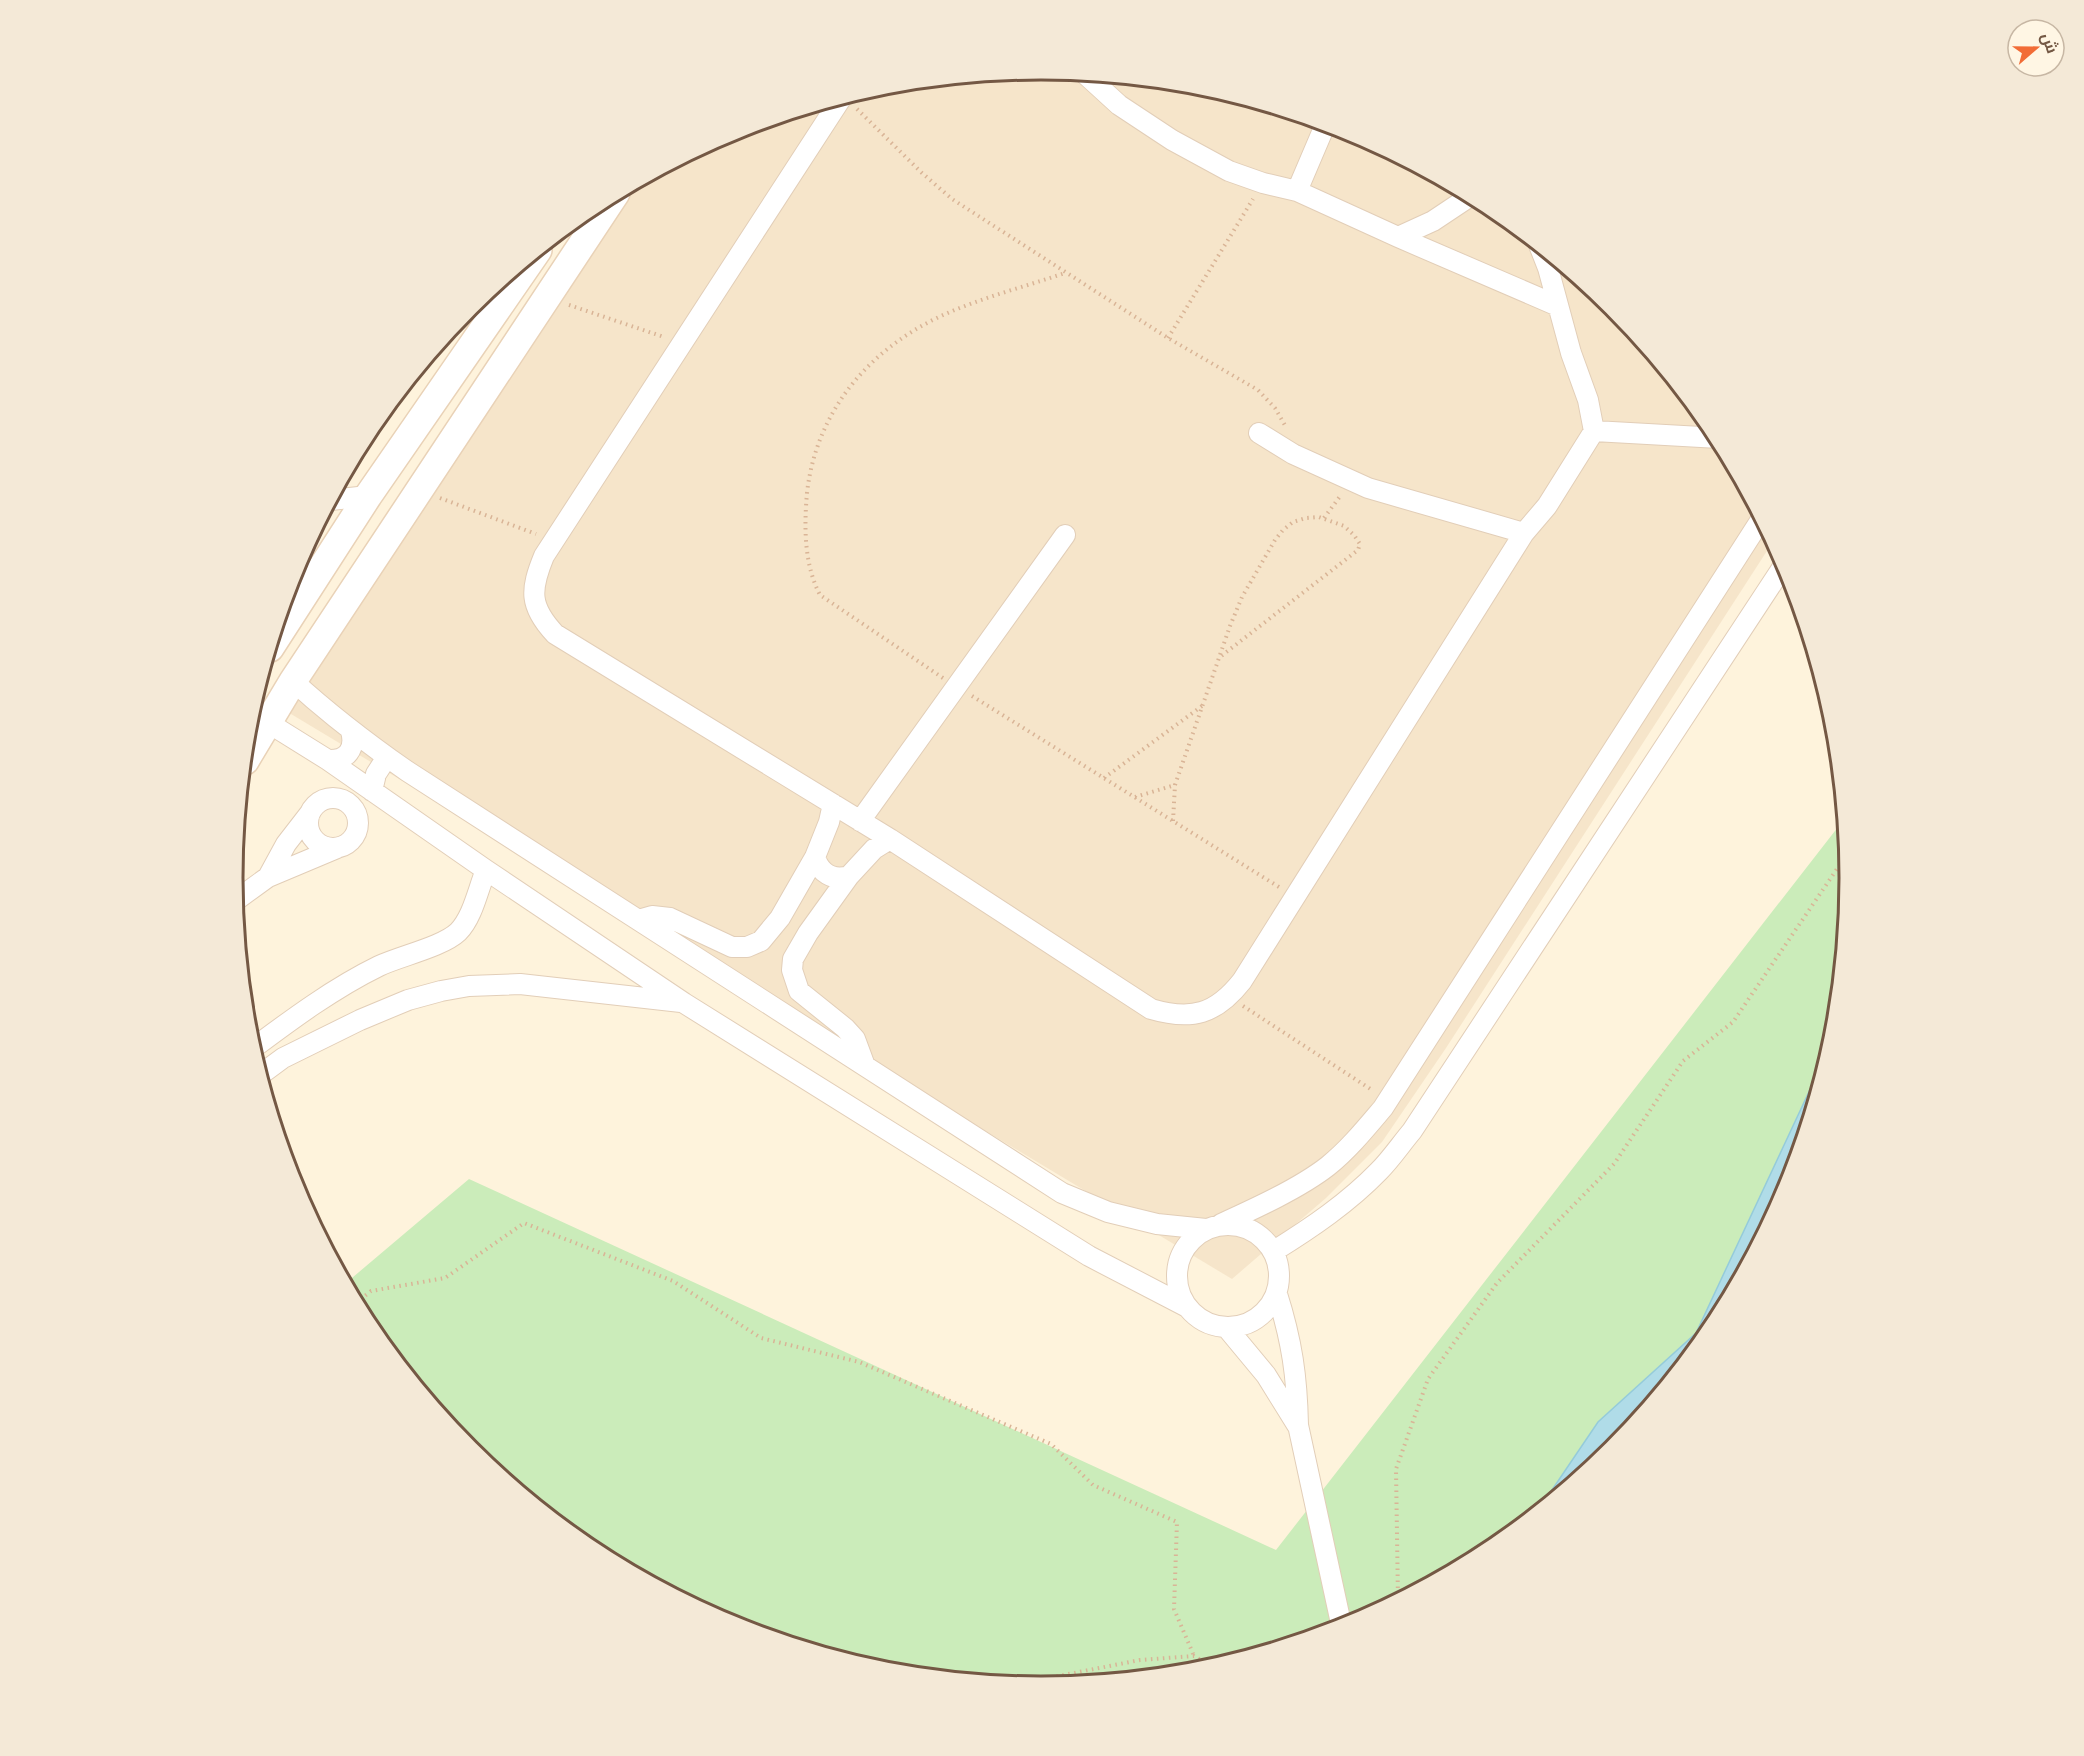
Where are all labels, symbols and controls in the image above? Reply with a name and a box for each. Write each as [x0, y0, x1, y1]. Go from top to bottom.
north arrow [2006, 18, 2066, 78]
text: ش [2036, 30, 2062, 56]

